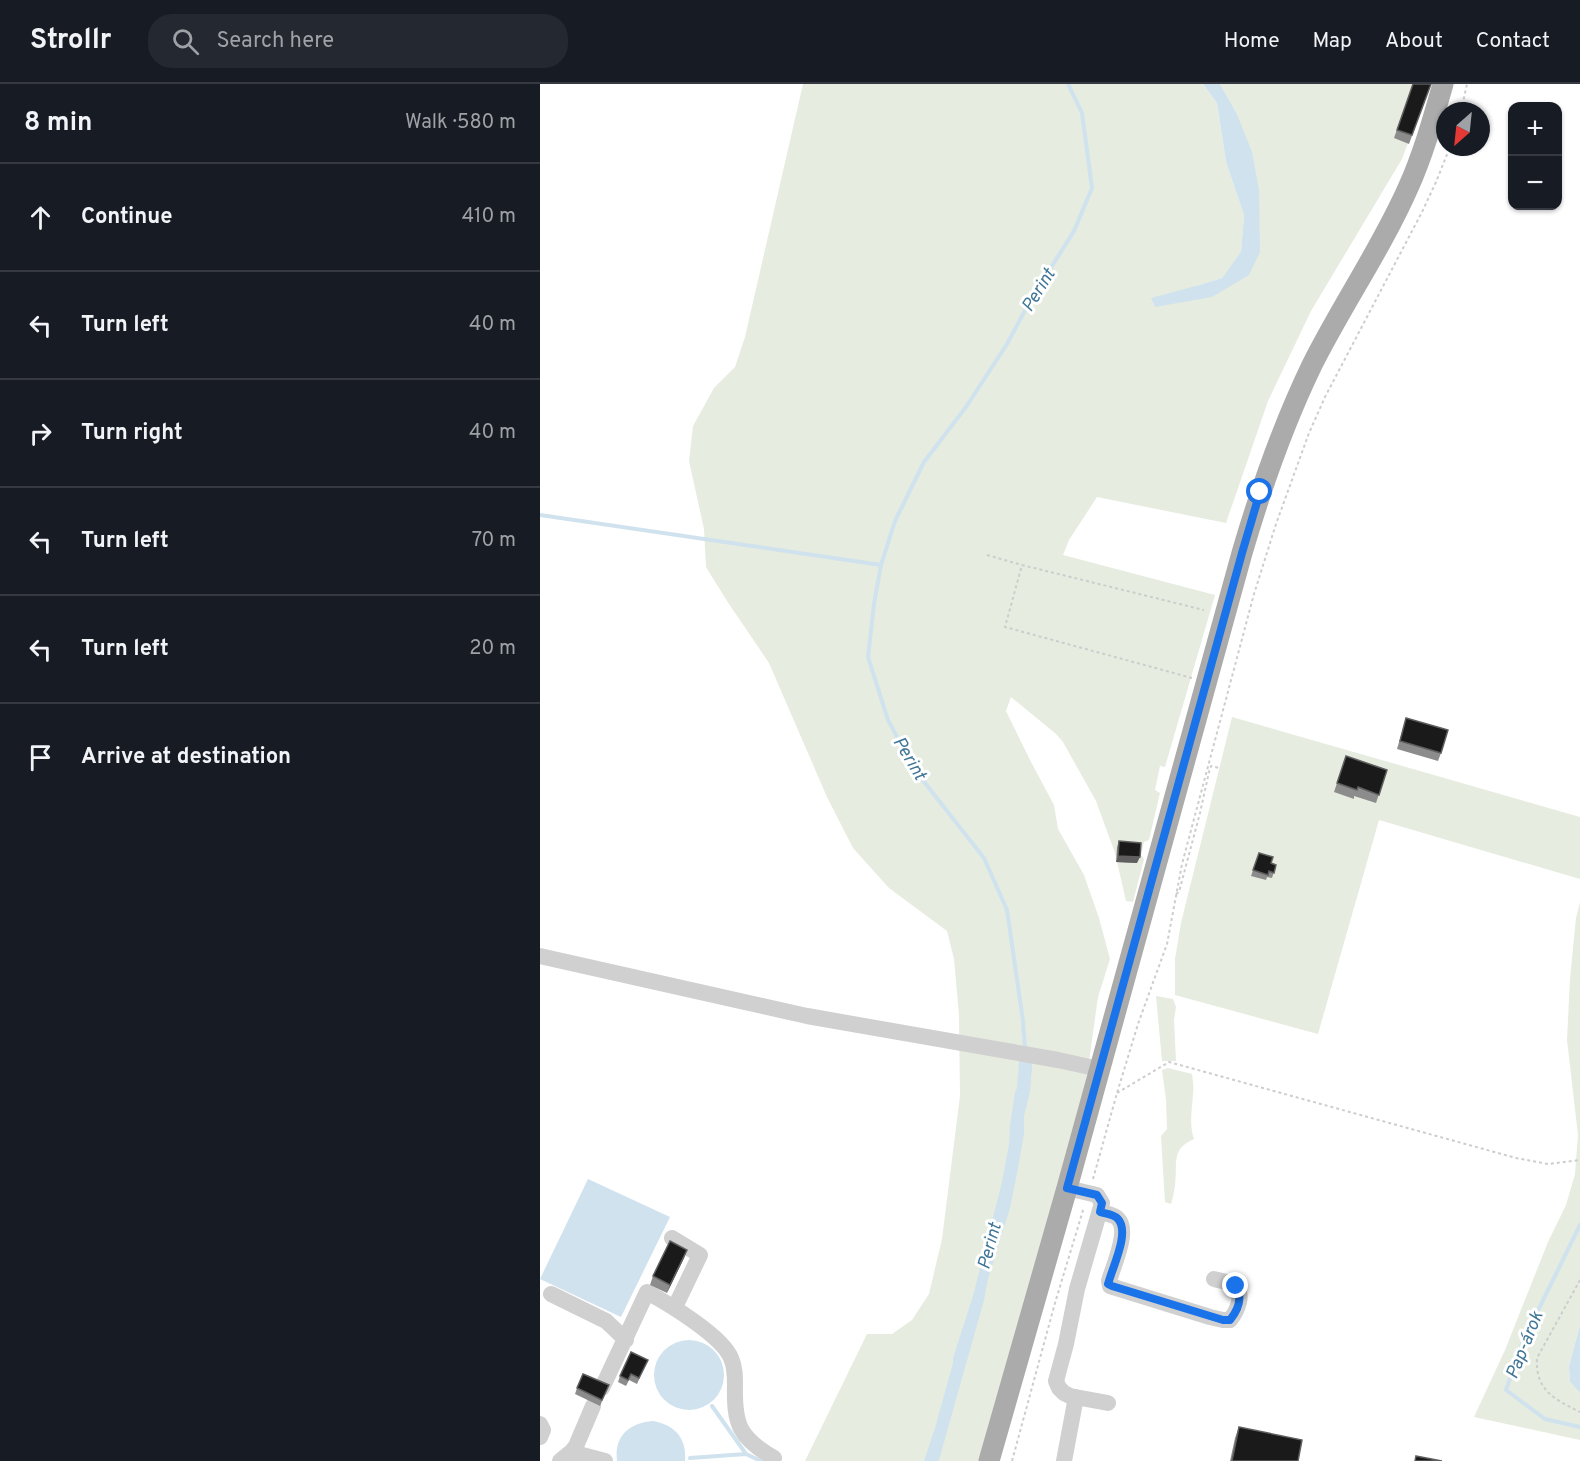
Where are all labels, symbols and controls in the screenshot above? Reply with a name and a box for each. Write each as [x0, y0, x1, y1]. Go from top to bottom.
search box [148, 14, 568, 68]
text: Strollr [30, 23, 112, 59]
icon: search [169, 25, 202, 58]
text: Search here [217, 28, 334, 55]
text: Home [1224, 28, 1280, 55]
text: Map [1313, 28, 1352, 55]
text: About [1385, 28, 1443, 55]
text: Contact [1476, 28, 1550, 55]
north arrow [1436, 102, 1490, 156]
map controls [1508, 102, 1562, 210]
button: + [1508, 102, 1562, 156]
text: 8 min [24, 107, 92, 140]
text: Walk · 580 m [405, 110, 516, 136]
button: − [1508, 156, 1562, 210]
icon: ahead [24, 201, 57, 234]
text: Continue [81, 204, 172, 231]
text: 410 m [462, 204, 516, 230]
water label: Perint [1017, 263, 1062, 317]
icon: left [24, 309, 57, 342]
text: Turn left [81, 312, 169, 339]
text: 40 m [469, 312, 516, 338]
icon: right [24, 417, 57, 450]
text: Turn right [81, 420, 183, 447]
text: 40 m [469, 420, 516, 446]
route start [1246, 478, 1272, 504]
icon: left [24, 525, 57, 558]
text: Turn left [81, 528, 169, 555]
text: 70 m [472, 528, 516, 554]
icon: left [24, 633, 57, 666]
text: Turn left [81, 636, 169, 663]
text: 20 m [469, 636, 516, 662]
water label: Perint [887, 733, 931, 786]
icon: arrive [24, 741, 57, 774]
text: Arrive at destination [81, 744, 291, 771]
water label: Perint [973, 1219, 1008, 1272]
route end [1222, 1272, 1248, 1298]
water label: Pap-árok [1501, 1308, 1550, 1383]

